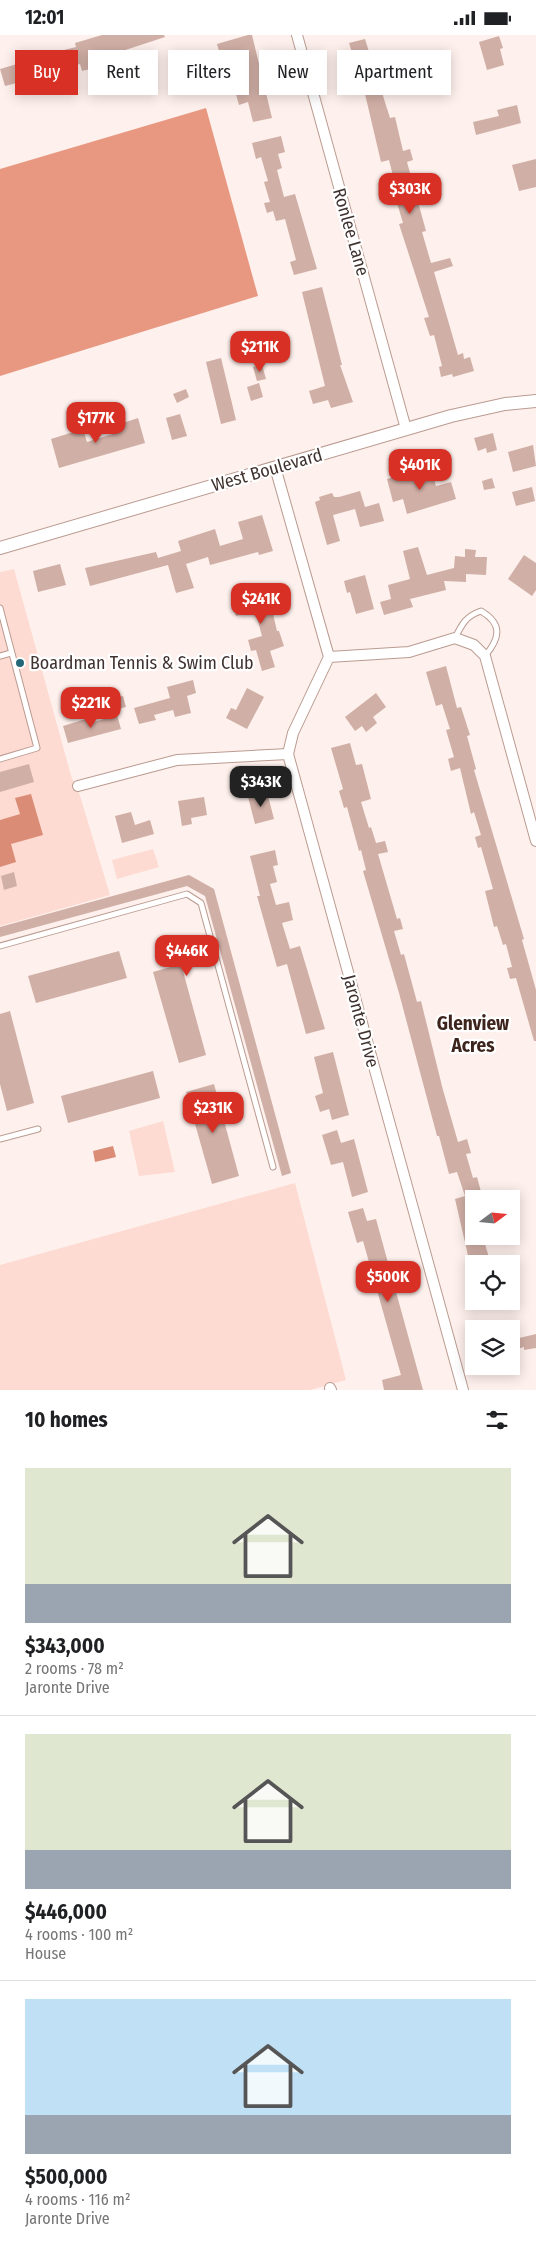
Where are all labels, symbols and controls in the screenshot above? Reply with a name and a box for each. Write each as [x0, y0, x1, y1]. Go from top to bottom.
text: 12:01 [25, 6, 64, 29]
chip: Buy [15, 50, 78, 95]
chip: Rent [88, 50, 158, 95]
chip: Filters [168, 50, 249, 95]
chip: New [259, 50, 327, 95]
chip: Apartment [337, 50, 451, 95]
pin: $303K [375, 173, 445, 215]
text: $303K [390, 179, 430, 198]
street label: Ronlee Lane [328, 186, 374, 278]
pin: $211K [225, 331, 295, 373]
text: $211K [241, 337, 279, 356]
pin: $177K [61, 401, 131, 444]
text: $177K [77, 408, 115, 427]
street label: West Boulevard [209, 444, 325, 496]
pin: $401K [385, 449, 455, 491]
text: $401K [400, 455, 440, 474]
pin: $241K [226, 583, 296, 625]
text: $241K [242, 589, 280, 608]
place label: Boardman Tennis & Swim Club [30, 652, 254, 674]
marker: Boardman Tennis & Swim Club [14, 657, 26, 669]
pin: $221K [56, 687, 126, 729]
text: $221K [72, 693, 110, 712]
pin: $343K [226, 765, 296, 808]
text: $343K [241, 772, 281, 791]
pin: $446K [152, 935, 222, 977]
text: $446K [166, 941, 208, 960]
street label: Jaronte Drive [338, 972, 384, 1070]
district label: Glenview Acres [437, 1012, 509, 1057]
pin: $231K [178, 1091, 248, 1134]
text: $231K [194, 1098, 232, 1117]
north arrow [465, 1190, 520, 1245]
map controls [465, 1190, 520, 1375]
button: locate [465, 1255, 520, 1310]
pin: $500K [353, 1261, 423, 1303]
text: $500K [367, 1267, 409, 1286]
button: layers [465, 1320, 520, 1375]
icon: filters [483, 1406, 511, 1434]
text: 10 homes [25, 1407, 108, 1433]
icon: home [223, 1501, 313, 1591]
text: $343,000 [25, 1633, 105, 1659]
text: 2 rooms · 78 m² [25, 1659, 124, 1678]
text: Jaronte Drive [25, 1678, 110, 1697]
icon: home [223, 1766, 313, 1856]
text: $446,000 [25, 1899, 107, 1925]
text: 4 rooms · 100 m² [25, 1925, 133, 1944]
text: House [25, 1944, 66, 1963]
icon: home [223, 2031, 313, 2121]
text: $500,000 [25, 2164, 108, 2190]
text: 4 rooms · 116 m² [25, 2190, 131, 2209]
text: Jaronte Drive [25, 2209, 110, 2228]

